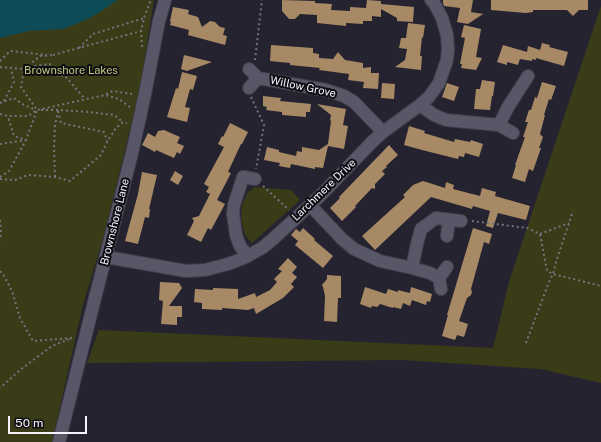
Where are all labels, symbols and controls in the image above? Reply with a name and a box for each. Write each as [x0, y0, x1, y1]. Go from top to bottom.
park label: Brownshore Lakes [24, 64, 118, 78]
street label: Willow Grove [269, 74, 337, 100]
street label: Larchmere Drive [289, 156, 359, 224]
street label: Brownshore Lane [98, 177, 132, 267]
scale bar [10, 408, 89, 434]
text: 50 m [15, 416, 43, 430]

